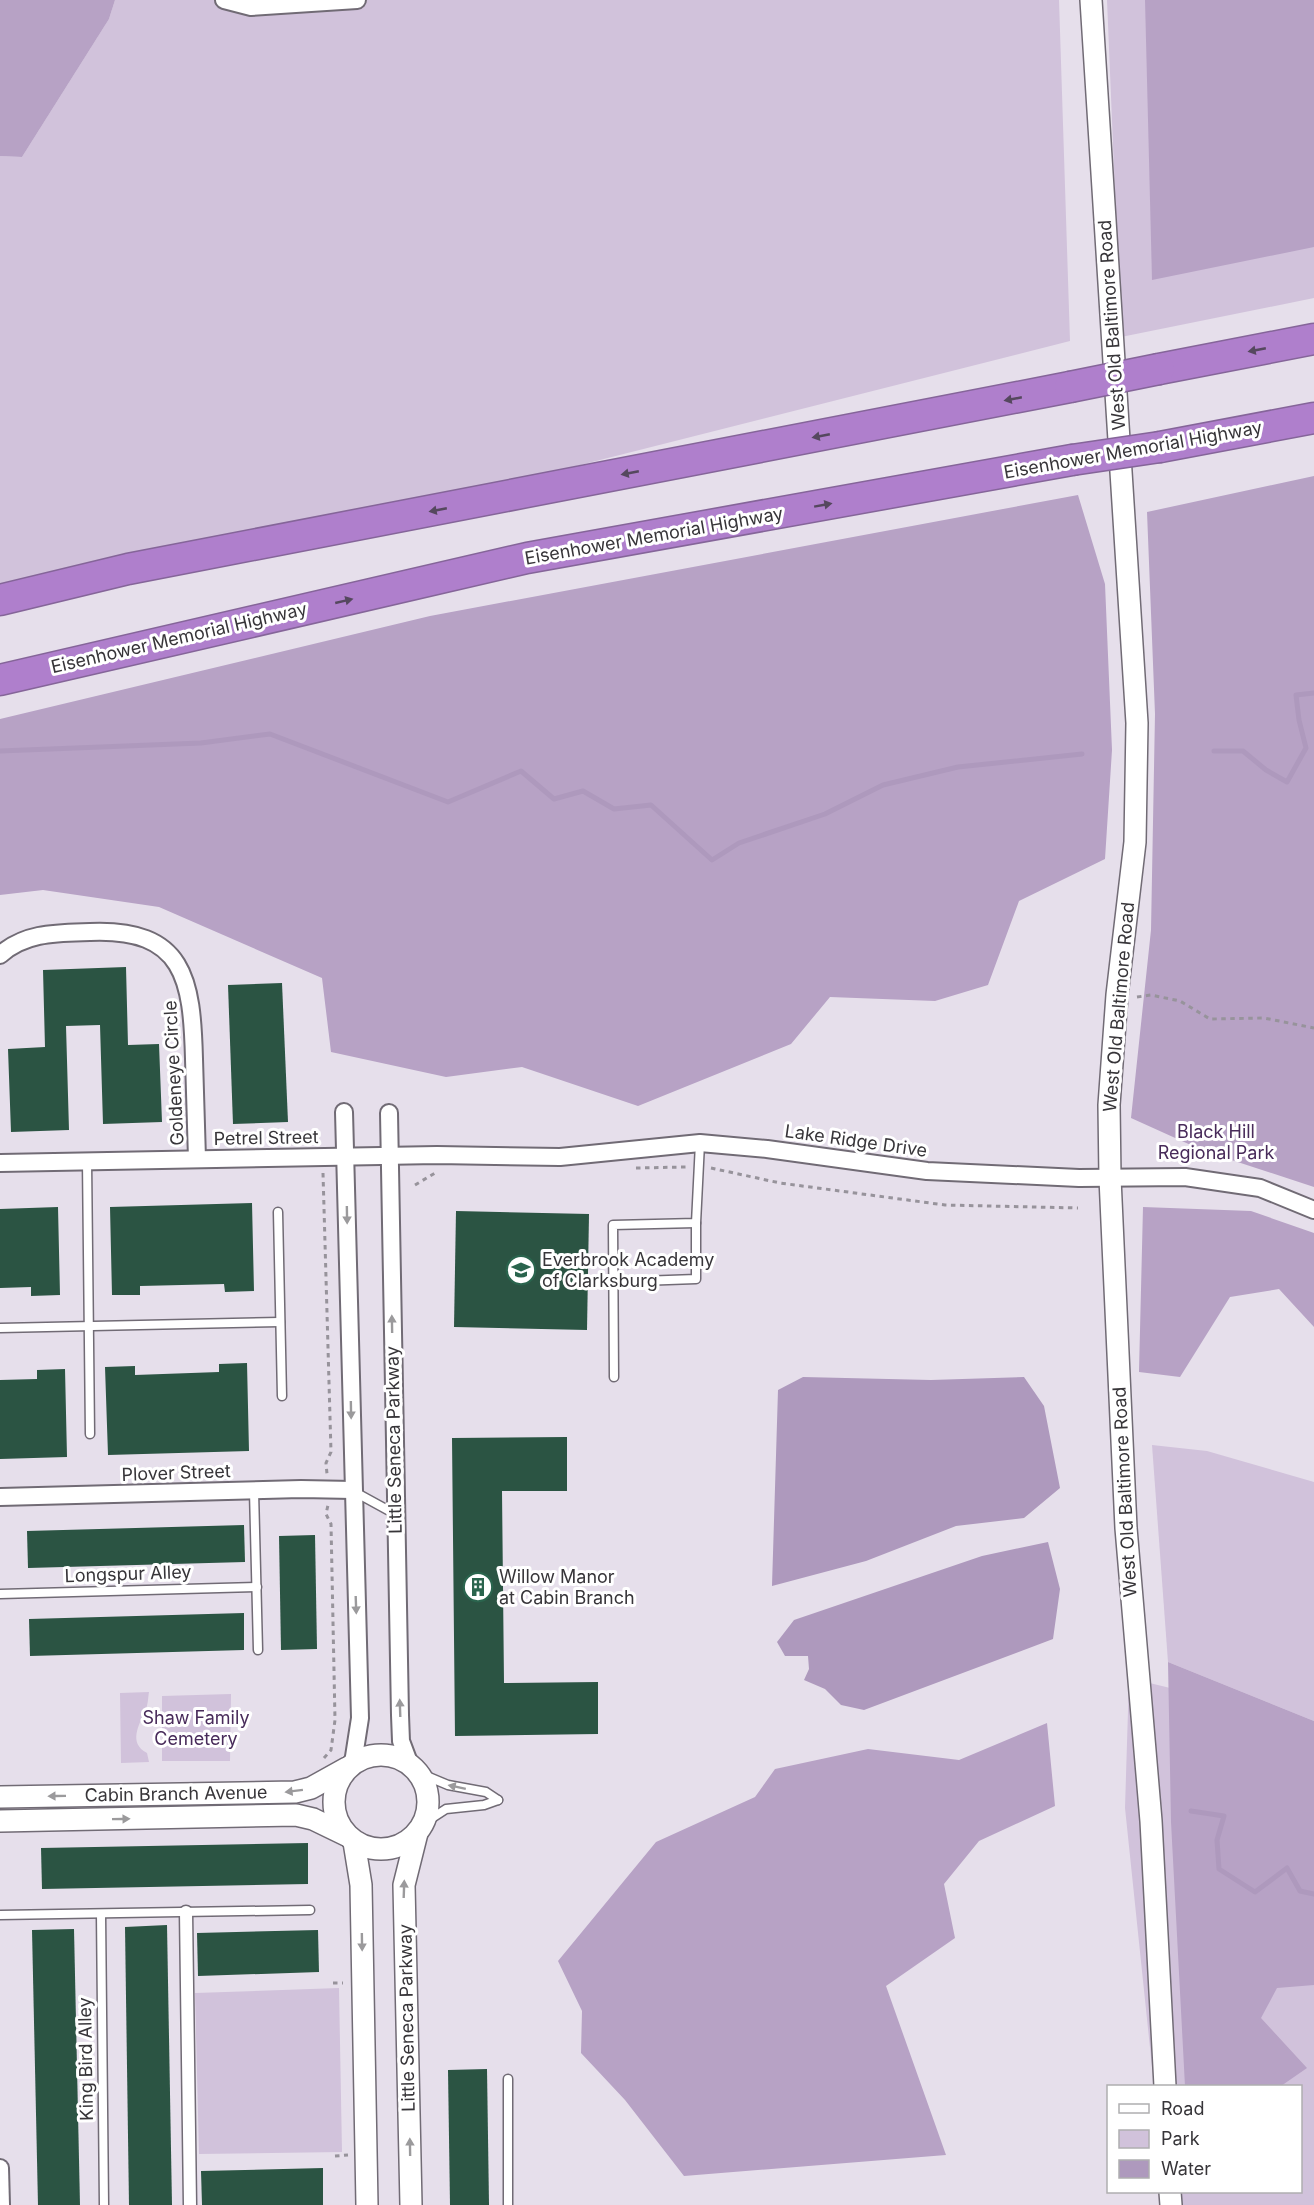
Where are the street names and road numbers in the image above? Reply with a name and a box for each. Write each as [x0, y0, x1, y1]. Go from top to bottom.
street label: West Old Baltimore Road [1094, 219, 1129, 431]
street label: Eisenhower Memorial Highway [1002, 416, 1264, 483]
street label: Eisenhower Memorial Highway [523, 502, 785, 569]
street label: Eisenhower Memorial Highway [49, 598, 309, 677]
street label: West Old Baltimore Road [1099, 901, 1138, 1113]
street label: Goldeneye Circle [159, 1000, 188, 1146]
street label: Lake Ridge Drive [784, 1120, 929, 1161]
street label: Petrel Street [213, 1126, 319, 1149]
street label: Little Seneca Parkway [381, 1346, 406, 1534]
street label: West Old Baltimore Road [1109, 1386, 1141, 1598]
street label: Plover Street [121, 1460, 231, 1485]
street label: Longspur Alley [64, 1561, 192, 1586]
street label: Cabin Branch Avenue [84, 1781, 268, 1806]
street label: Little Seneca Parkway [394, 1924, 419, 2112]
street label: King Bird Alley [74, 1997, 97, 2121]

